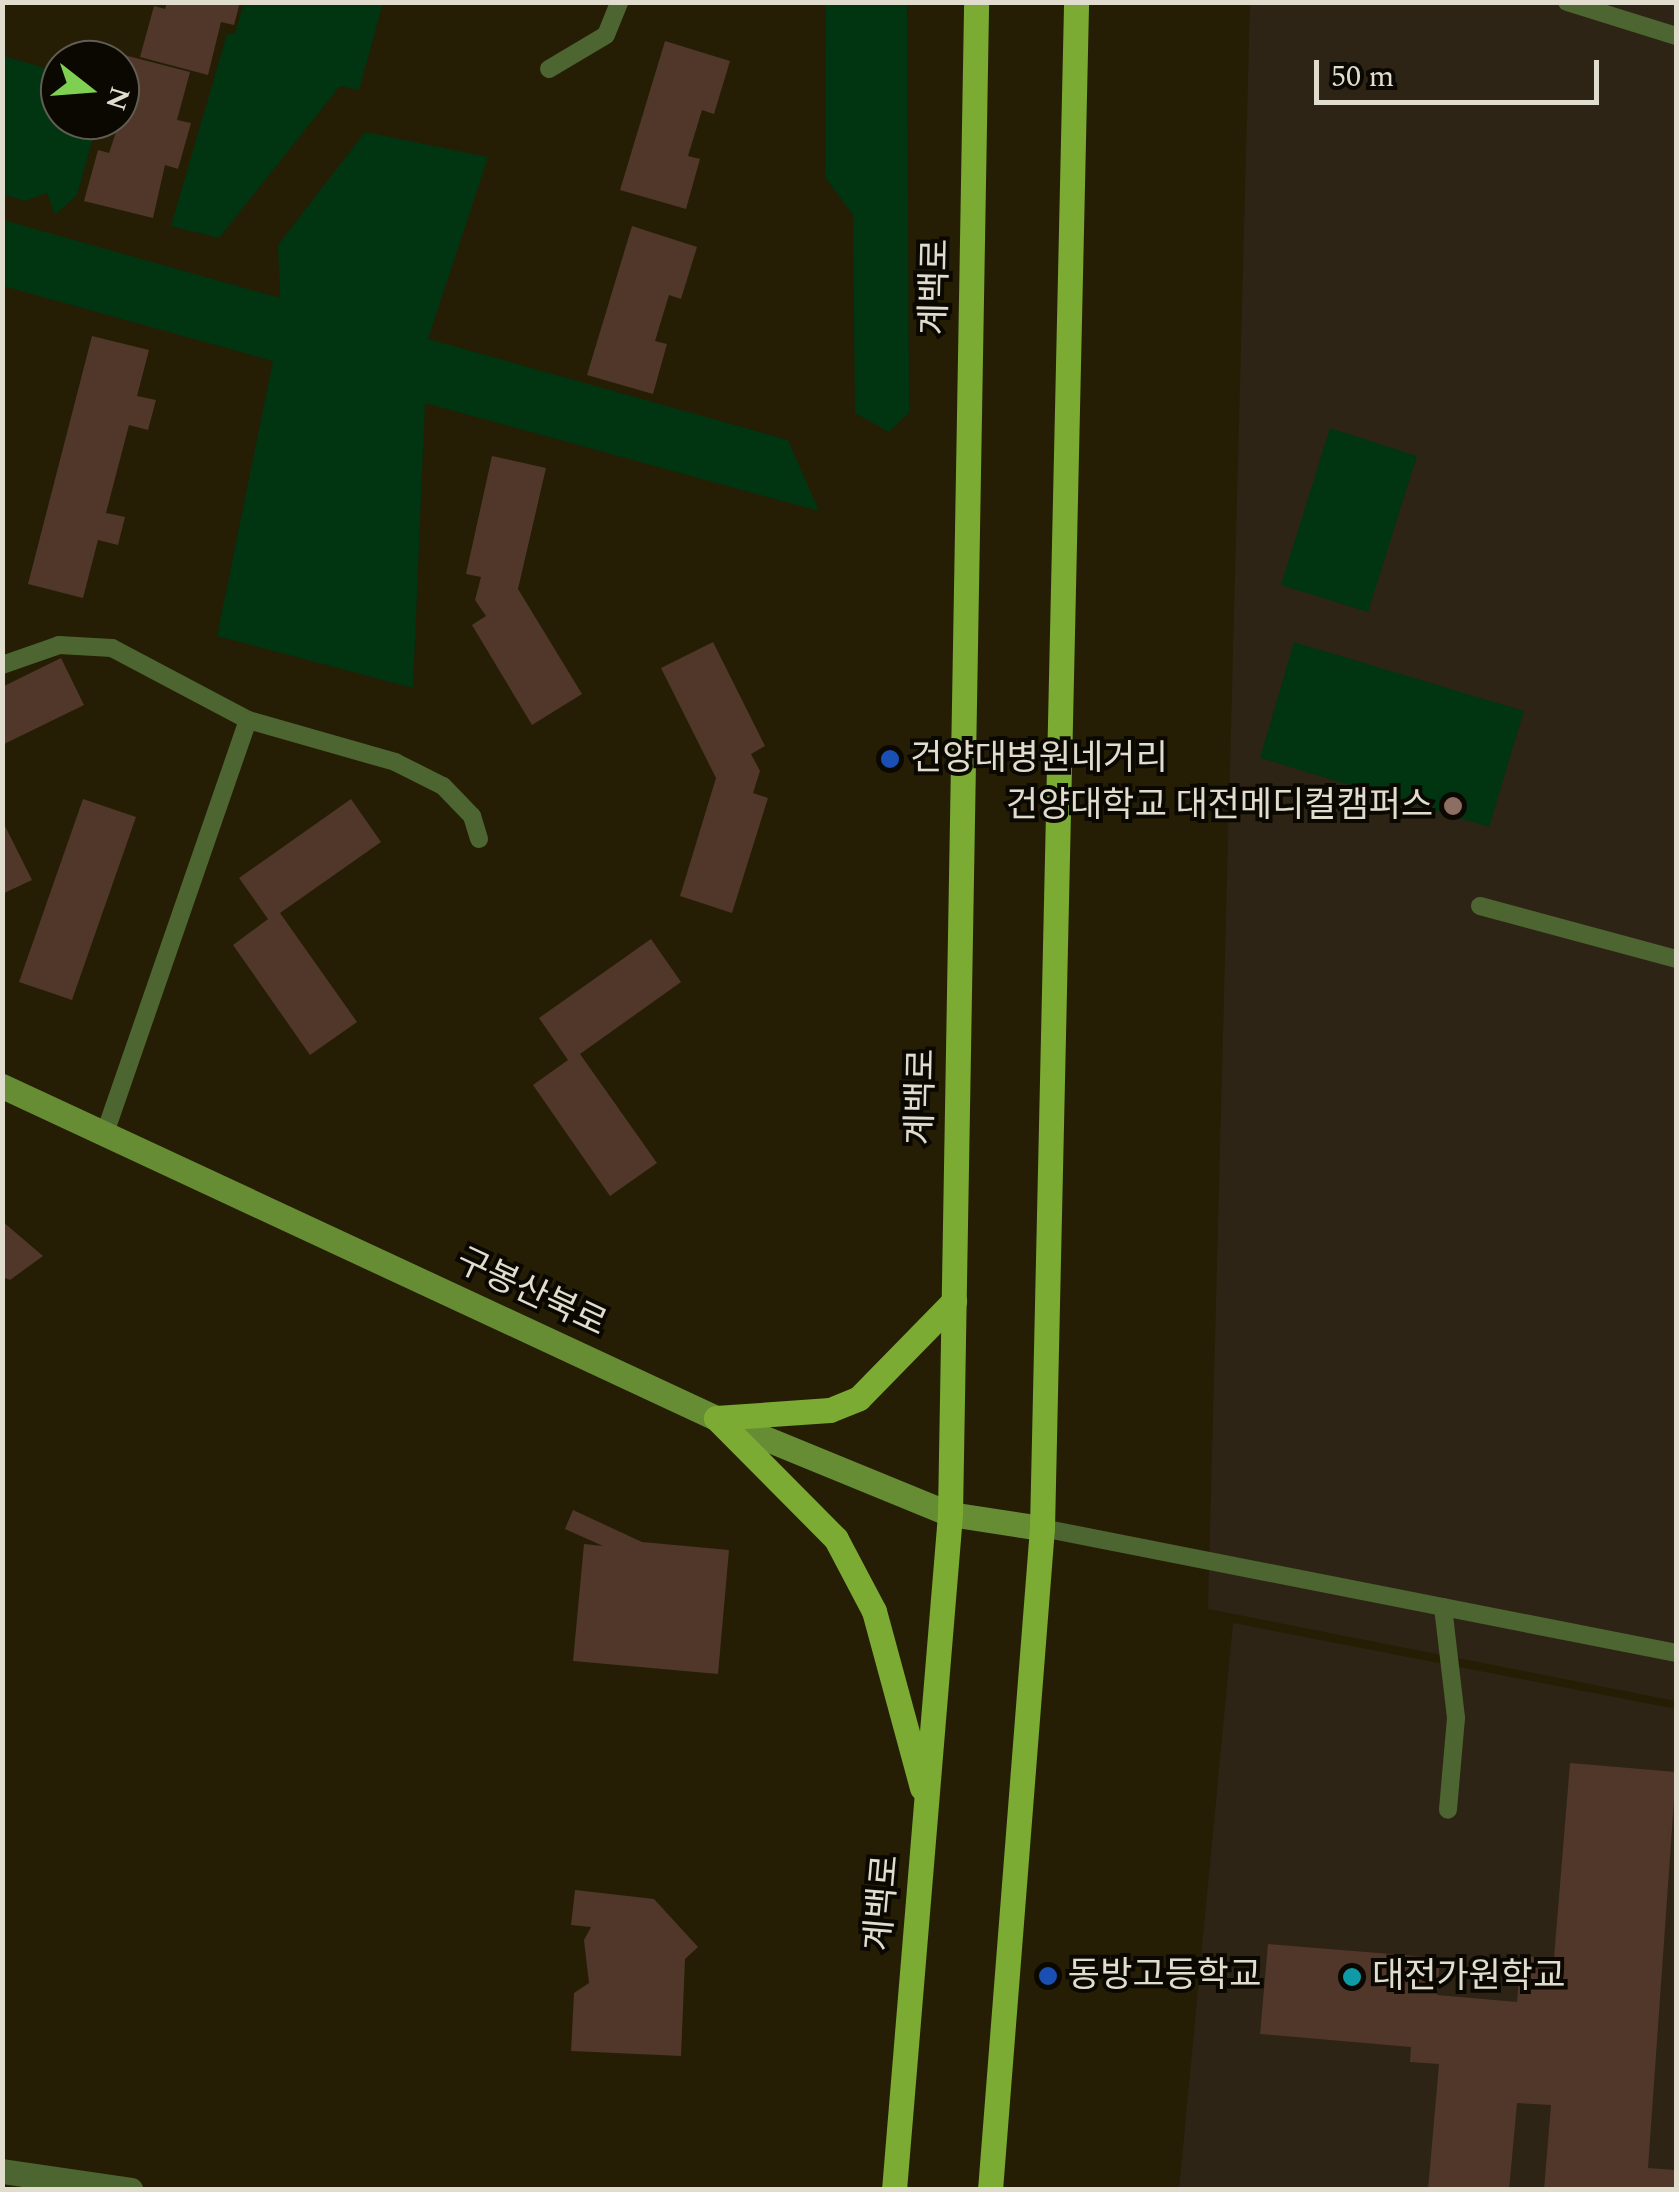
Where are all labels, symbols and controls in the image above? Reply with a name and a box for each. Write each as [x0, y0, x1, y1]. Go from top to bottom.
north arrow [40, 40, 140, 140]
scale bar [1319, 40, 1604, 102]
text: 50 m [1331, 54, 1394, 100]
text: N [93, 81, 141, 116]
street label: 계백로 [914, 238, 958, 336]
place label: 건양대병원네거리 [910, 738, 1168, 780]
marker: 건양대병원네거리 [879, 748, 901, 770]
place label: 건양대학교 대전메디컬캠퍼스 [1006, 785, 1433, 827]
marker: 건양대학교 대전메디컬캠퍼스 [1442, 795, 1464, 817]
street label: 계백로 [900, 1048, 944, 1146]
street label: 구봉산북로 [449, 1240, 613, 1346]
street label: 계백로 [858, 1853, 908, 1953]
place label: 동방고등학교 [1068, 1955, 1261, 1997]
place label: 대전가원학교 [1372, 1956, 1565, 1998]
marker: 동방고등학교 [1037, 1965, 1059, 1987]
marker: 대전가원학교 [1341, 1966, 1363, 1988]

